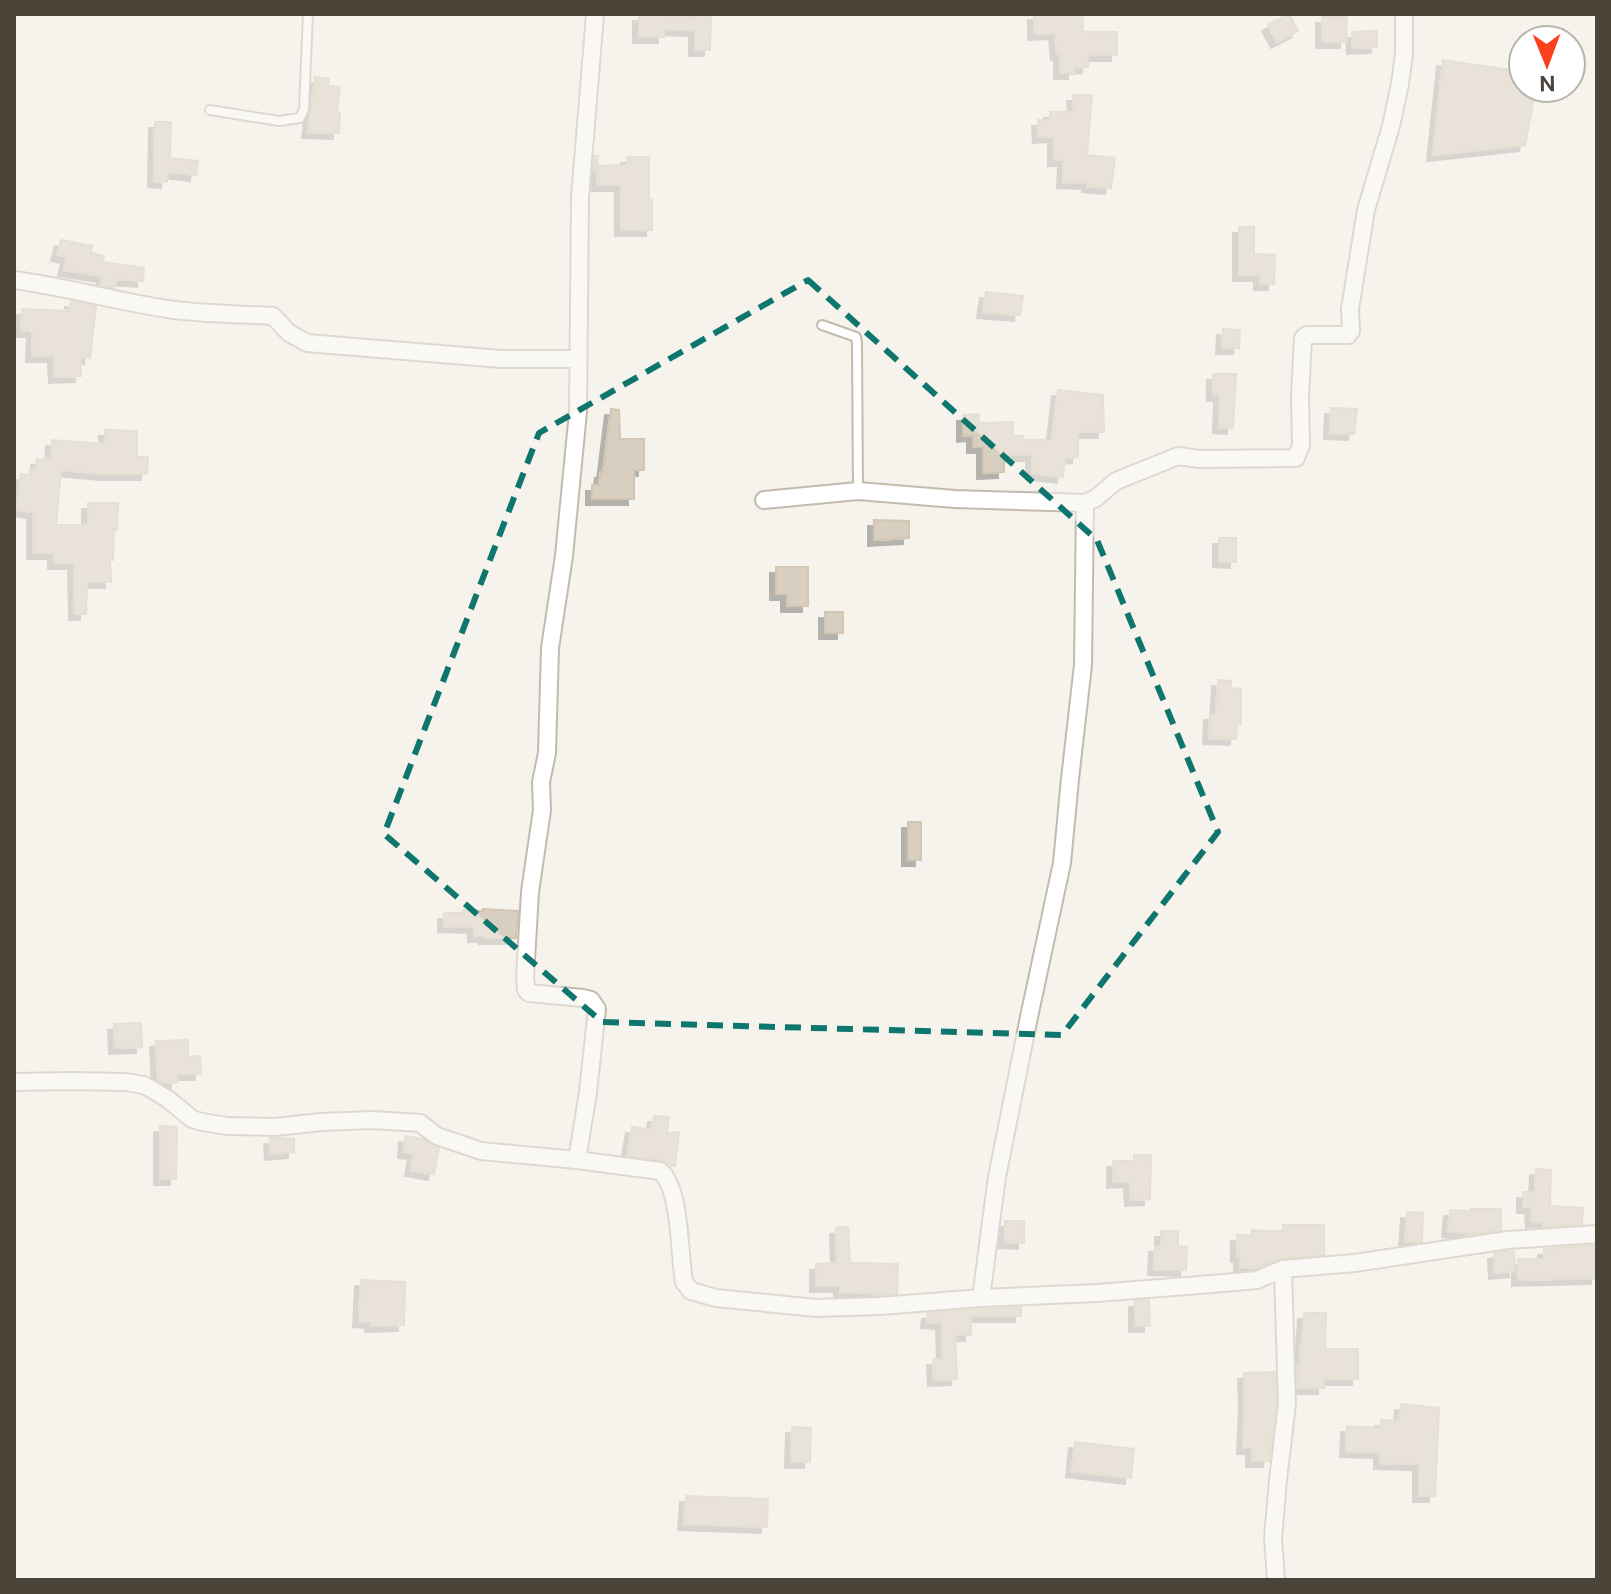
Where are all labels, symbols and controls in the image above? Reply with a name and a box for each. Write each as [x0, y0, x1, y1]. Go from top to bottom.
north arrow [1507, 24, 1587, 104]
text: N [1539, 69, 1556, 98]

